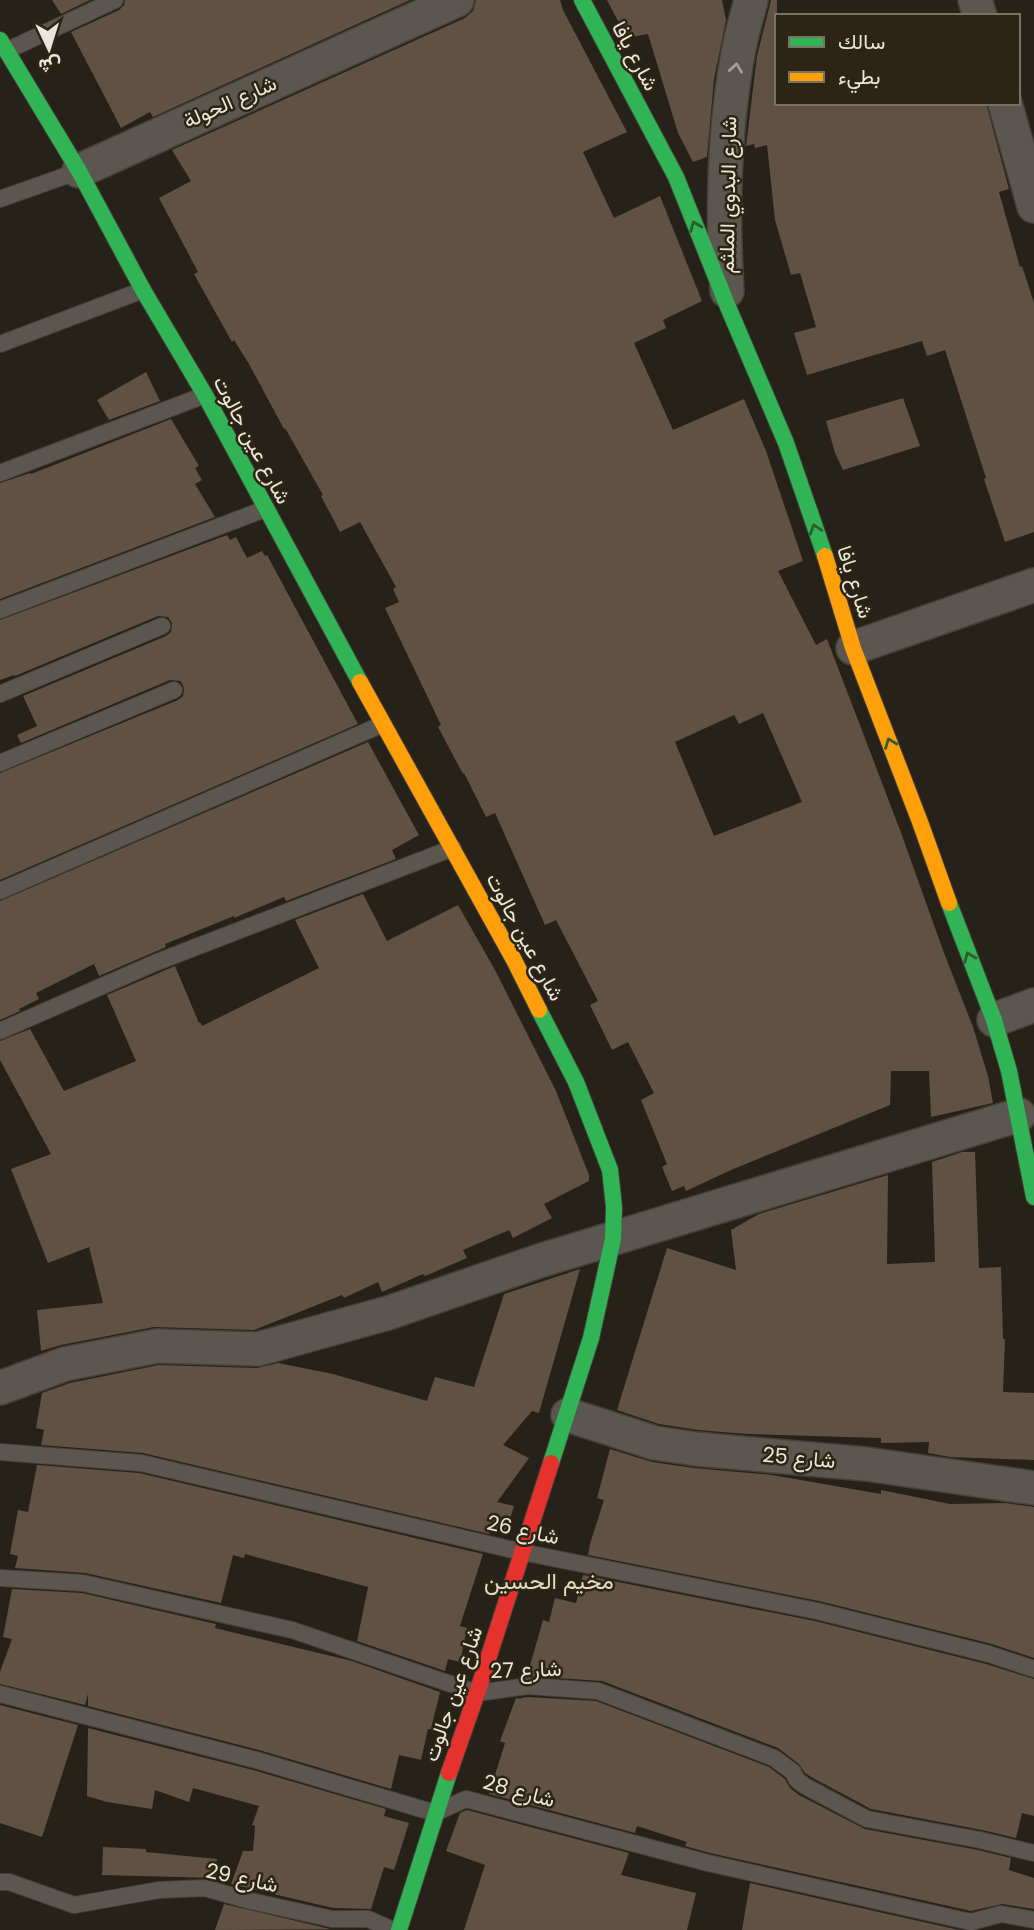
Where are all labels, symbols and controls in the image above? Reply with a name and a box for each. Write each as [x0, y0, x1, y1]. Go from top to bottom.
north arrow [14, 14, 84, 84]
legend [775, 14, 1020, 105]
street label: شارع يافا [605, 16, 666, 96]
text: سالك [838, 27, 885, 56]
text: ش [38, 51, 62, 80]
text: بطيء [838, 62, 881, 94]
one-way arrow [728, 63, 743, 74]
street label: شارع الحولة [179, 68, 281, 135]
street label: شارع البدوي الملثم [712, 116, 746, 274]
one-way arrow [690, 221, 704, 233]
street label: شارع عين جالوت [206, 371, 298, 509]
one-way arrow [809, 523, 823, 535]
street label: شارع يافا [830, 542, 881, 622]
one-way arrow [885, 738, 899, 750]
street label: شارع عين جالوت [479, 868, 571, 1006]
one-way arrow [963, 951, 977, 964]
street label: شارع 25 [761, 1440, 837, 1475]
street label: شارع 26 [484, 1508, 562, 1551]
district label: مخيم الحسين [484, 1565, 614, 1597]
street label: شارع عين جالوت [416, 1622, 489, 1765]
street label: شارع 27 [490, 1654, 562, 1685]
street label: شارع 28 [480, 1767, 558, 1814]
street label: شارع 29 [203, 1856, 281, 1899]

